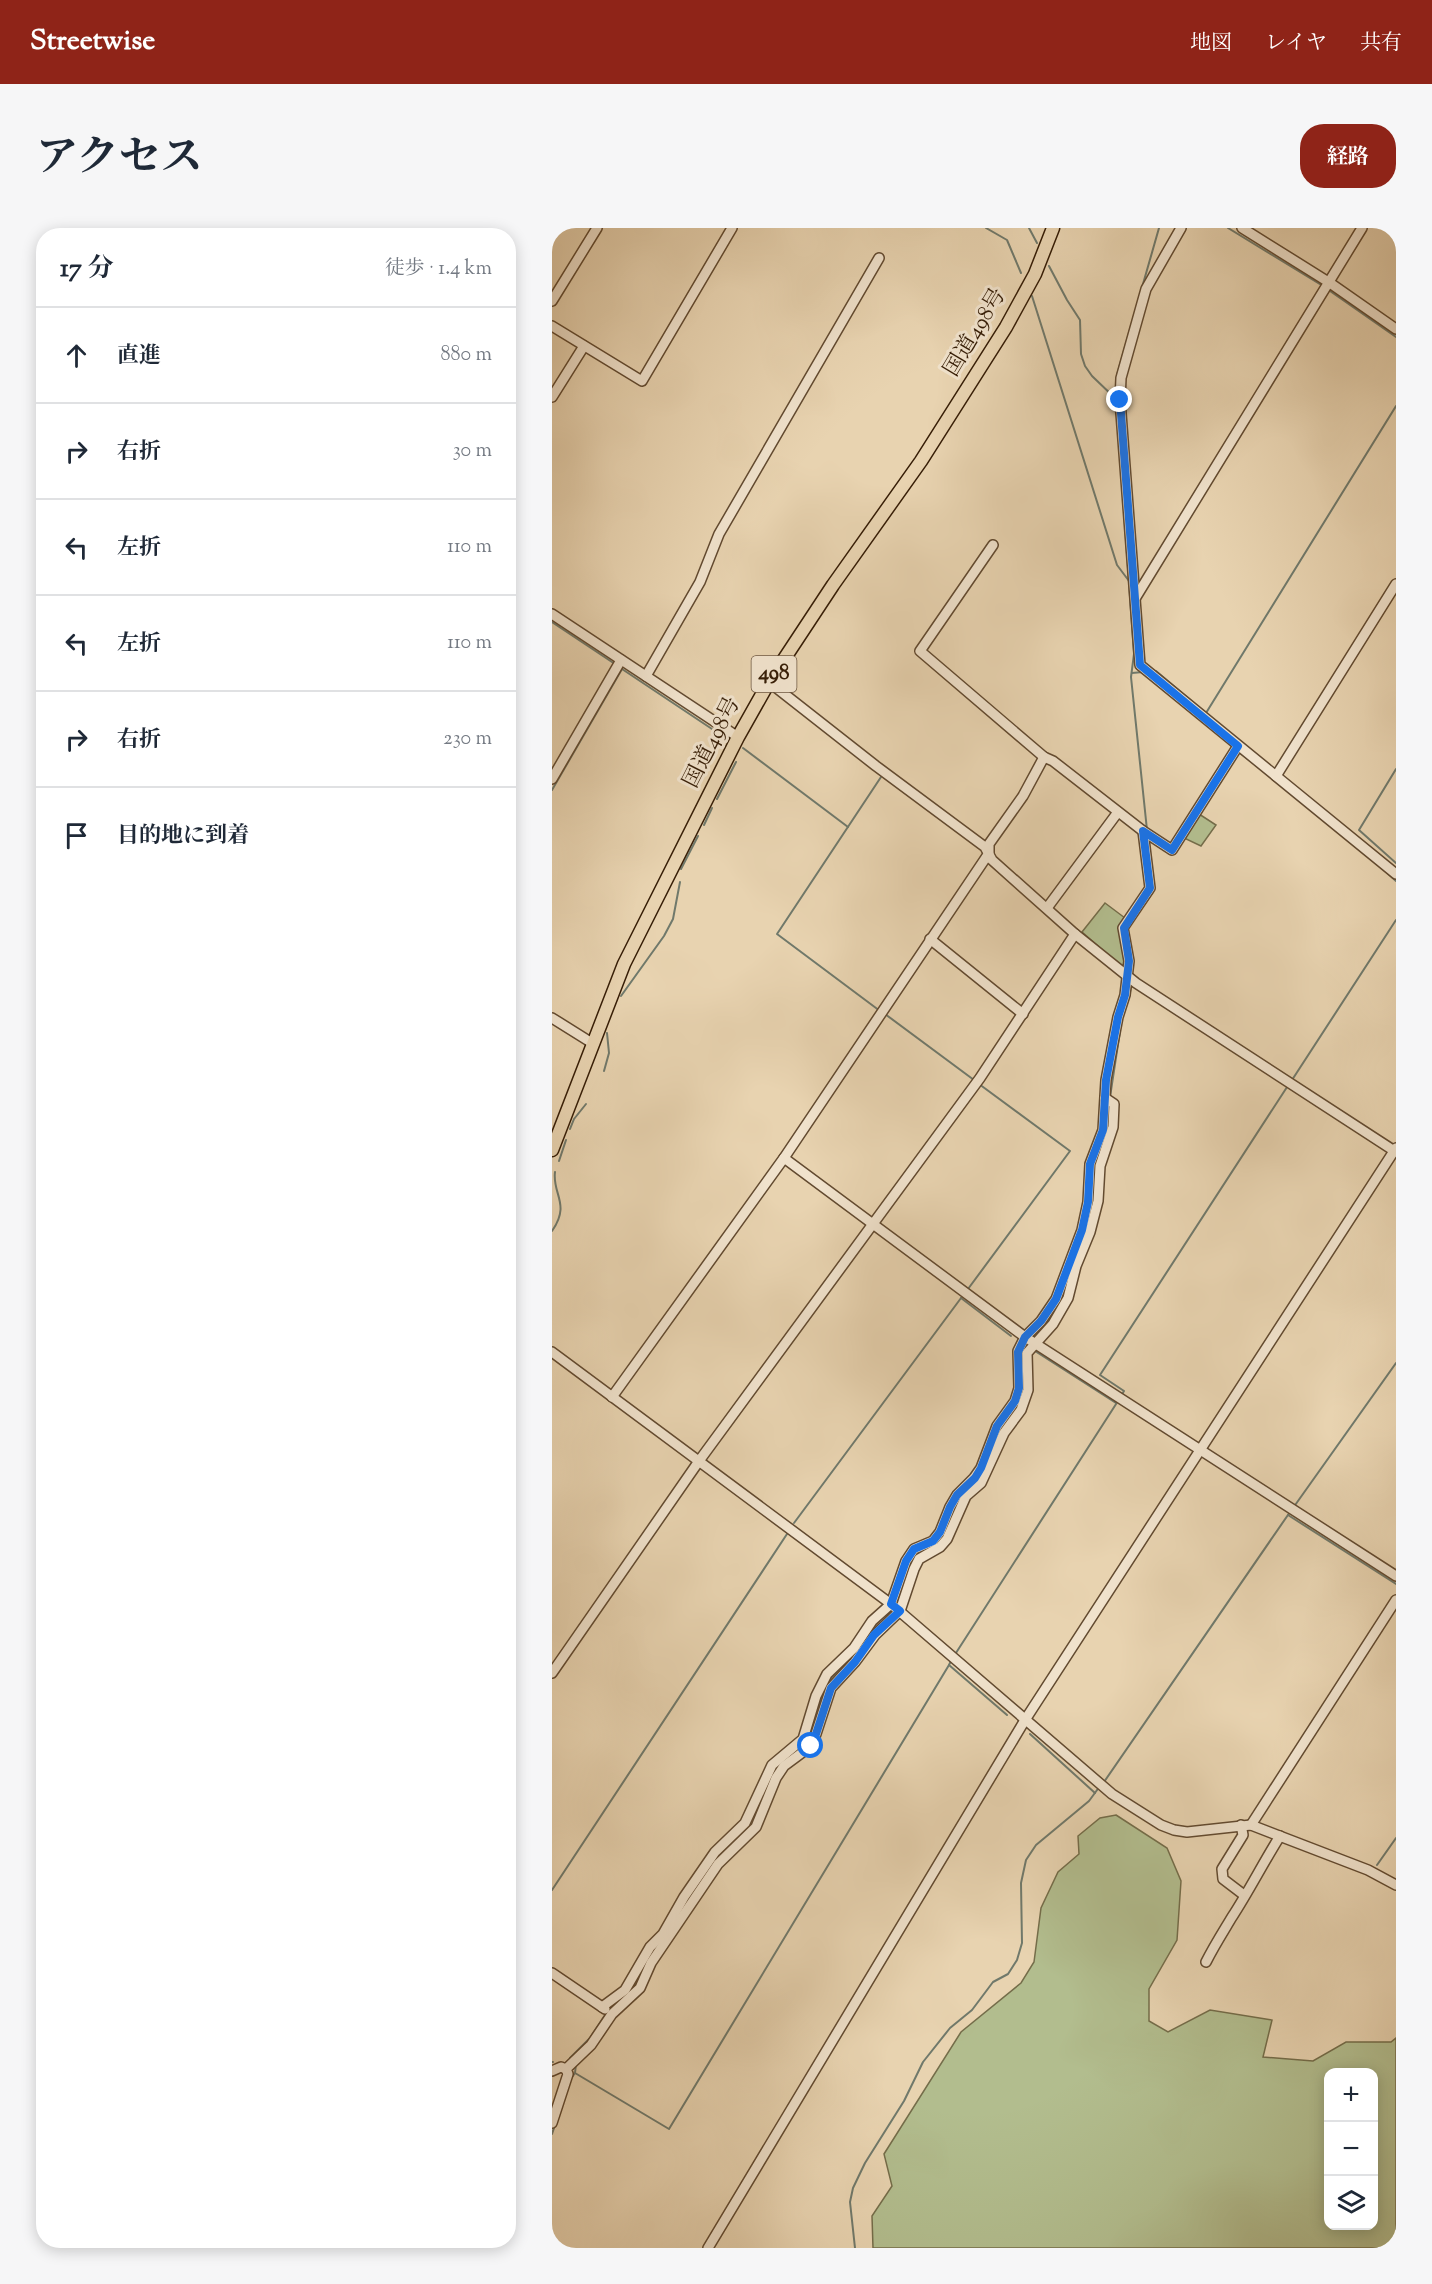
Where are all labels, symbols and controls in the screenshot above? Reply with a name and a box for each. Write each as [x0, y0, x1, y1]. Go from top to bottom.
text: Streetwise [30, 22, 155, 62]
text: 地図 [1190, 29, 1232, 59]
text: レイヤ [1265, 29, 1327, 59]
text: 共有 [1360, 29, 1402, 59]
button: 経路 [1300, 124, 1396, 188]
text: アクセス [36, 130, 203, 190]
text: 17 分 [60, 251, 113, 288]
text: 徒歩 · 1.4 km [385, 255, 492, 284]
street label: 国道498号 [937, 283, 1015, 383]
icon: ahead [60, 339, 93, 372]
text: 直進 [117, 341, 161, 373]
text: 880 m [441, 341, 492, 370]
route end [1106, 386, 1132, 412]
icon: right [60, 435, 93, 468]
text: 右折 [117, 437, 161, 469]
text: 30 m [453, 437, 492, 466]
icon: left [60, 531, 93, 564]
text: 左折 [117, 533, 161, 565]
text: 110 m [447, 533, 492, 562]
icon: left [60, 627, 93, 660]
text: 左折 [117, 629, 161, 661]
text: 110 m [447, 629, 492, 658]
road number: 498 [752, 656, 796, 692]
street label: 国道498号 [676, 692, 750, 794]
icon: right [60, 723, 93, 756]
text: 右折 [117, 725, 161, 757]
text: 230 m [443, 725, 492, 754]
icon: arrive [60, 819, 93, 852]
text: 目的地に到着 [117, 821, 249, 853]
route start [797, 1732, 823, 1758]
map controls [1324, 2068, 1378, 2230]
button: + [1324, 2068, 1378, 2122]
button: − [1324, 2122, 1378, 2176]
button: layers [1324, 2176, 1378, 2230]

